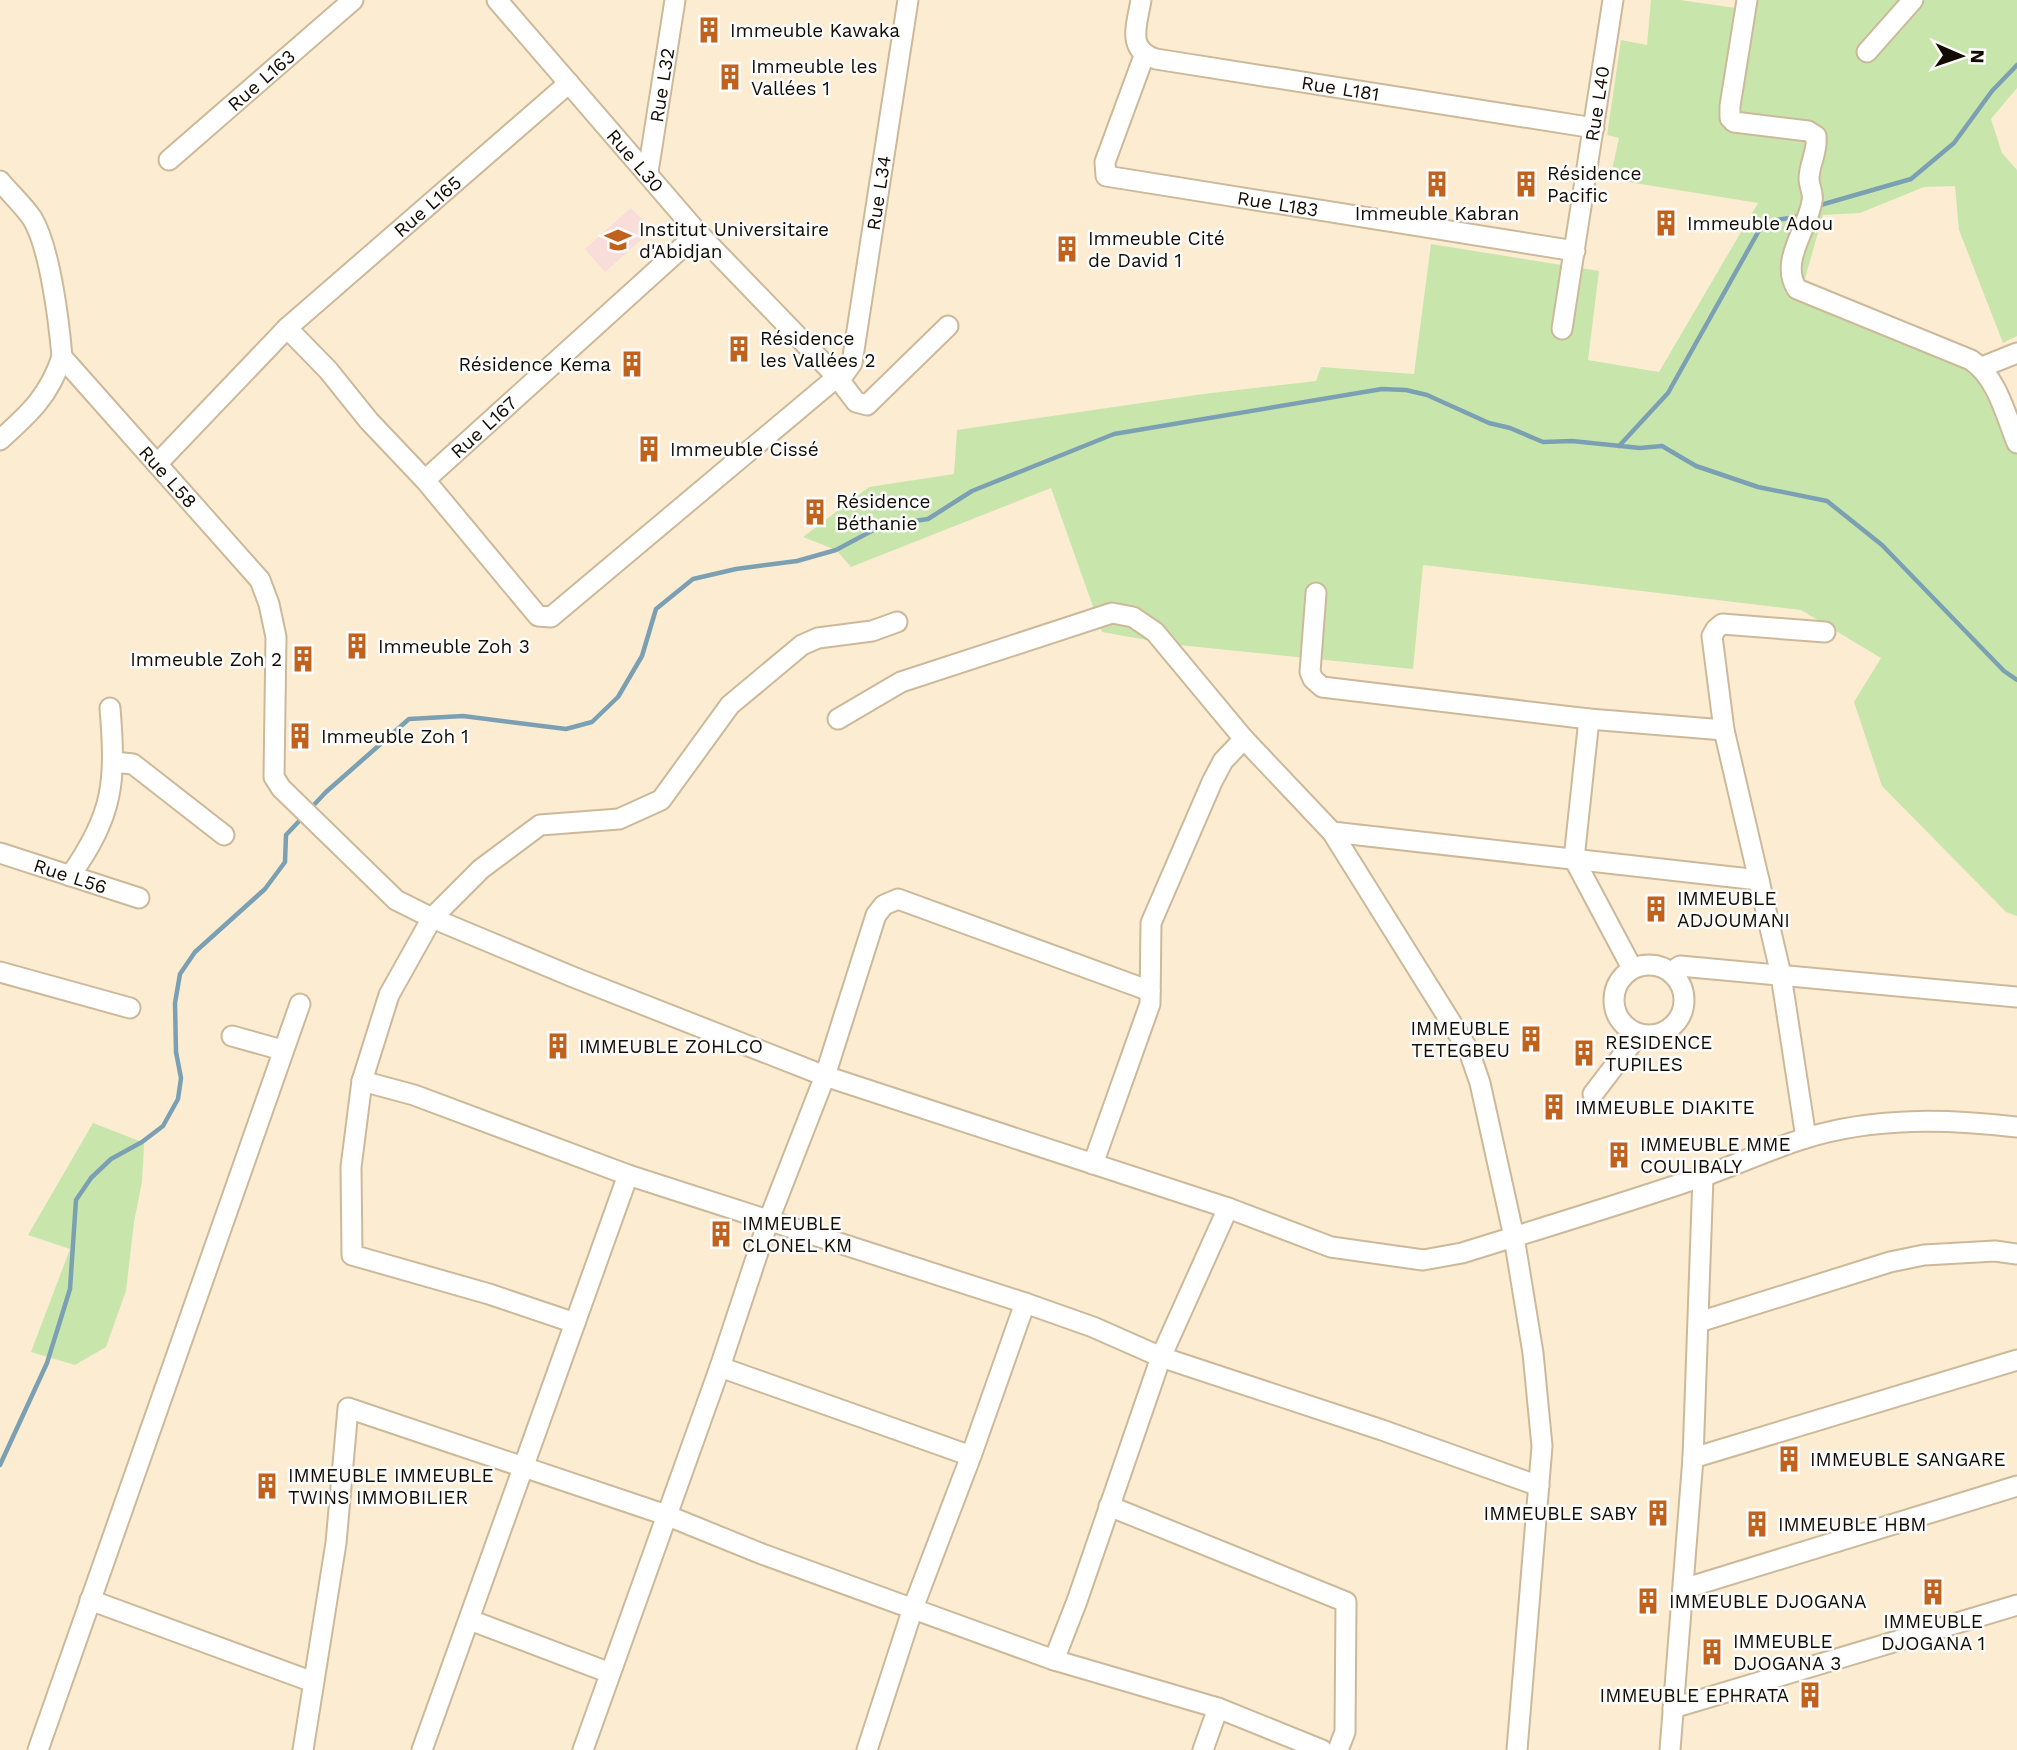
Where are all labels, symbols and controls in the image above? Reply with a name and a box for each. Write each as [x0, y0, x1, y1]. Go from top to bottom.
building icon: Immeuble Kawaka [694, 15, 724, 45]
place label: Immeuble Kawaka [730, 19, 900, 42]
north arrow [1926, 21, 1996, 91]
street label: Rue L163 [223, 44, 300, 116]
street label: Rue L32 [644, 46, 679, 124]
text: N [1966, 49, 1989, 64]
place label: Immeuble les Vallées 1 [751, 55, 877, 100]
building icon: Immeuble les Vallées 1 [715, 62, 745, 92]
street label: Rue L40 [1580, 64, 1614, 143]
street label: Rue L181 [1300, 71, 1381, 106]
street label: Rue L30 [602, 124, 669, 197]
street label: Rue L34 [861, 154, 895, 232]
place label: Résidence Pacific [1547, 162, 1642, 207]
building icon: Immeuble Kabran [1422, 169, 1452, 199]
building icon: Résidence Pacific [1511, 169, 1541, 199]
street label: Rue L165 [389, 170, 466, 242]
street label: Rue L183 [1236, 186, 1320, 221]
place label: Immeuble Kabran [1355, 202, 1519, 225]
building icon: Immeuble Adou [1651, 208, 1681, 238]
place label: Immeuble Adou [1687, 212, 1833, 235]
place label: Institut Universitaire d'Abidjan [639, 218, 829, 263]
school or university icon: Institut Universitaire d'Abidjan [603, 225, 633, 255]
place label: Immeuble Cité de David 1 [1088, 227, 1225, 272]
building icon: Immeuble Cité de David 1 [1052, 234, 1082, 264]
place label: Résidence les Vallées 2 [760, 327, 876, 372]
building icon: Résidence les Vallées 2 [724, 334, 754, 364]
building icon: Résidence Kema [617, 349, 647, 379]
place label: Résidence Kema [458, 353, 611, 376]
street label: Rue L167 [446, 391, 522, 463]
building icon: Immeuble Cissé [634, 434, 664, 464]
place label: Immeuble Cissé [670, 438, 819, 461]
street label: Rue L58 [134, 441, 202, 513]
place label: Résidence Béthanie [836, 490, 931, 535]
building icon: Résidence Béthanie [800, 497, 830, 527]
building icon: Immeuble Zoh 3 [342, 631, 372, 661]
place label: Immeuble Zoh 3 [378, 635, 530, 658]
building icon: Immeuble Zoh 2 [288, 644, 318, 674]
place label: Immeuble Zoh 2 [130, 648, 282, 671]
building icon: Immeuble Zoh 1 [285, 721, 315, 751]
place label: Immeuble Zoh 1 [321, 725, 469, 748]
street label: Rue L56 [31, 853, 110, 898]
place label: IMMEUBLE ADJOUMANI [1677, 887, 1790, 932]
building icon: IMMEUBLE ADJOUMANI [1641, 894, 1671, 924]
place label: IMMEUBLE TETEGBEU [1410, 1017, 1510, 1062]
building icon: IMMEUBLE TETEGBEU [1516, 1024, 1546, 1054]
building icon: IMMEUBLE ZOHLCO [543, 1031, 573, 1061]
place label: RESIDENCE TUPILES [1605, 1031, 1712, 1076]
place label: IMMEUBLE ZOHLCO [579, 1035, 763, 1058]
building icon: RESIDENCE TUPILES [1569, 1038, 1599, 1068]
building icon: IMMEUBLE DIAKITE [1539, 1092, 1569, 1122]
place label: IMMEUBLE DIAKITE [1575, 1096, 1755, 1119]
place label: IMMEUBLE MME COULIBALY [1640, 1133, 1791, 1178]
building icon: IMMEUBLE MME COULIBALY [1604, 1140, 1634, 1170]
place label: IMMEUBLE CLONEL KM [742, 1212, 852, 1257]
building icon: IMMEUBLE CLONEL KM [706, 1219, 736, 1249]
building icon: IMMEUBLE SANGARE [1774, 1444, 1804, 1474]
place label: IMMEUBLE SANGARE [1810, 1448, 2006, 1471]
place label: IMMEUBLE IMMEUBLE TWINS IMMOBILIER [288, 1464, 494, 1509]
building icon: IMMEUBLE IMMEUBLE TWINS IMMOBILIER [252, 1471, 282, 1501]
building icon: IMMEUBLE SABY [1643, 1498, 1673, 1528]
place label: IMMEUBLE SABY [1484, 1502, 1637, 1525]
building icon: IMMEUBLE HBM [1742, 1509, 1772, 1539]
place label: IMMEUBLE HBM [1778, 1513, 1927, 1536]
building icon: IMMEUBLE DJOGANA 1 [1918, 1577, 1948, 1607]
building icon: IMMEUBLE DJOGANA [1633, 1586, 1663, 1616]
place label: IMMEUBLE DJOGANA [1669, 1590, 1867, 1613]
place label: IMMEUBLE DJOGANA 1 [1881, 1610, 1985, 1655]
place label: IMMEUBLE DJOGANA 3 [1733, 1630, 1841, 1675]
building icon: IMMEUBLE DJOGANA 3 [1697, 1637, 1727, 1667]
building icon: IMMEUBLE EPHRATA [1795, 1680, 1825, 1710]
place label: IMMEUBLE EPHRATA [1600, 1684, 1789, 1707]

